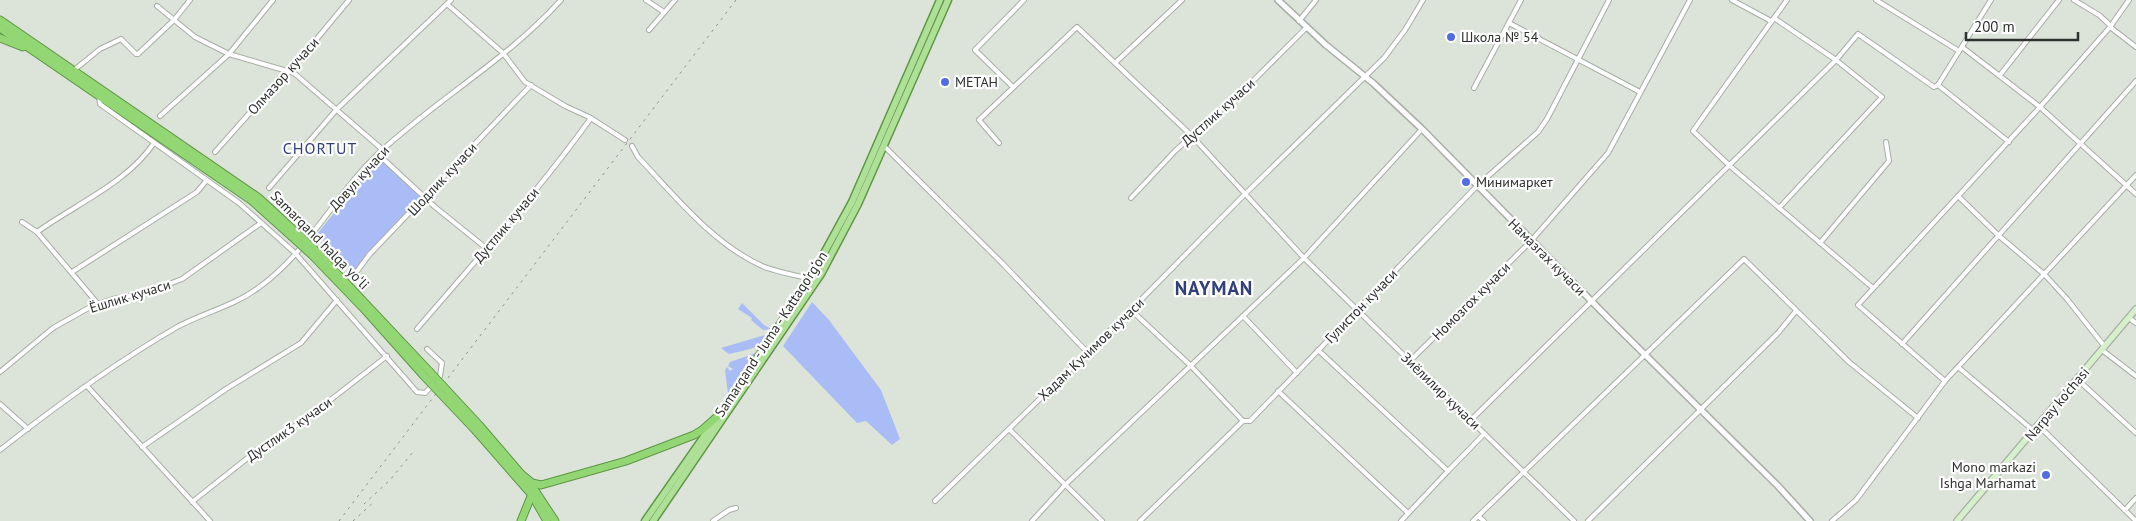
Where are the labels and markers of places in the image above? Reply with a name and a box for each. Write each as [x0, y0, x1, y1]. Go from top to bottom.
place label: Школа № 54 [1461, 28, 1539, 46]
marker: Школа № 54 [1445, 31, 1457, 43]
place label: МЕТАН [955, 73, 998, 91]
marker: МЕТАН [939, 76, 951, 88]
place label: Минимаркет [1476, 173, 1553, 191]
marker: Минимаркет [1460, 176, 1472, 188]
place label: Mono markazi Ishga Marhamat [1940, 458, 2036, 492]
marker: Mono markazi Ishga Marhamat [2040, 469, 2052, 481]

